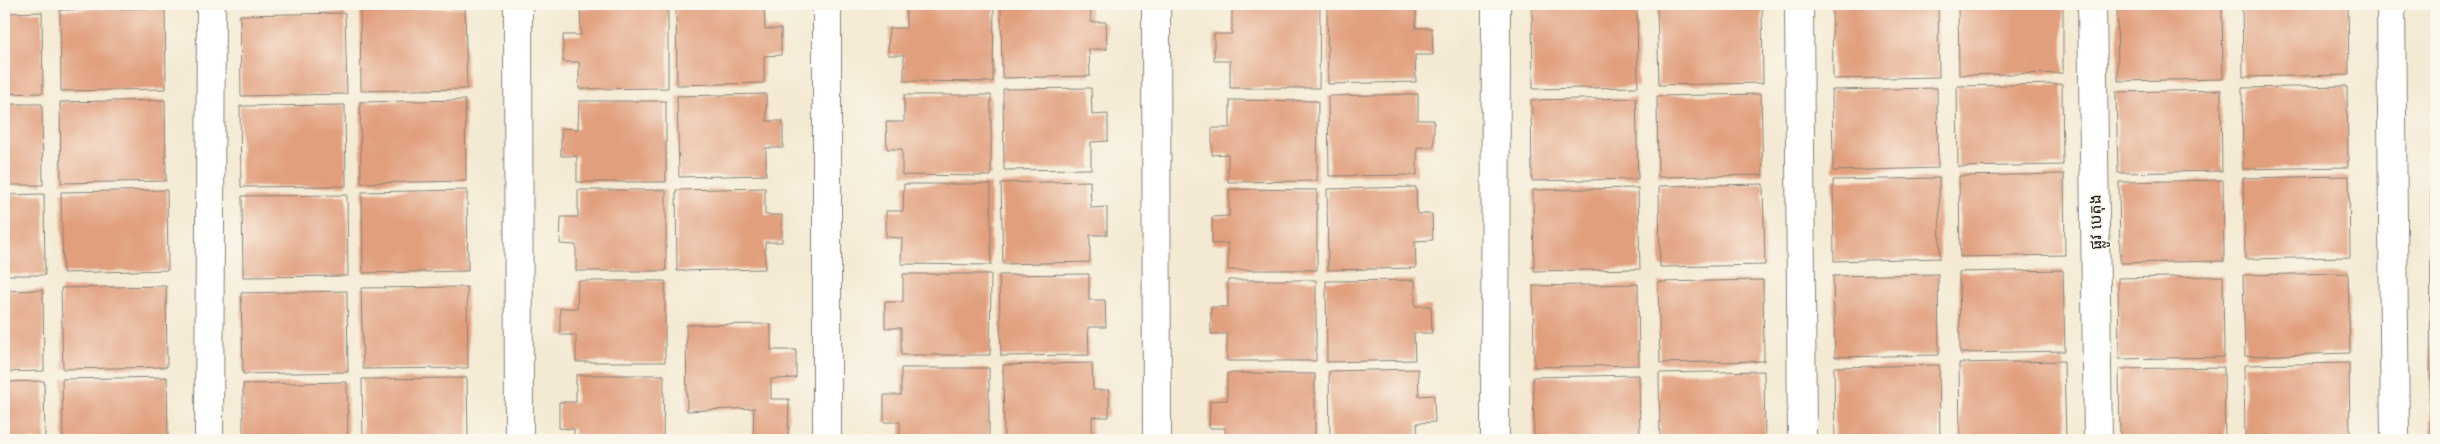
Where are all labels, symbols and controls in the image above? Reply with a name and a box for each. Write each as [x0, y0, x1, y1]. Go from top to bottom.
street label: ផ្លូវ បេតុង [2082, 194, 2110, 250]

